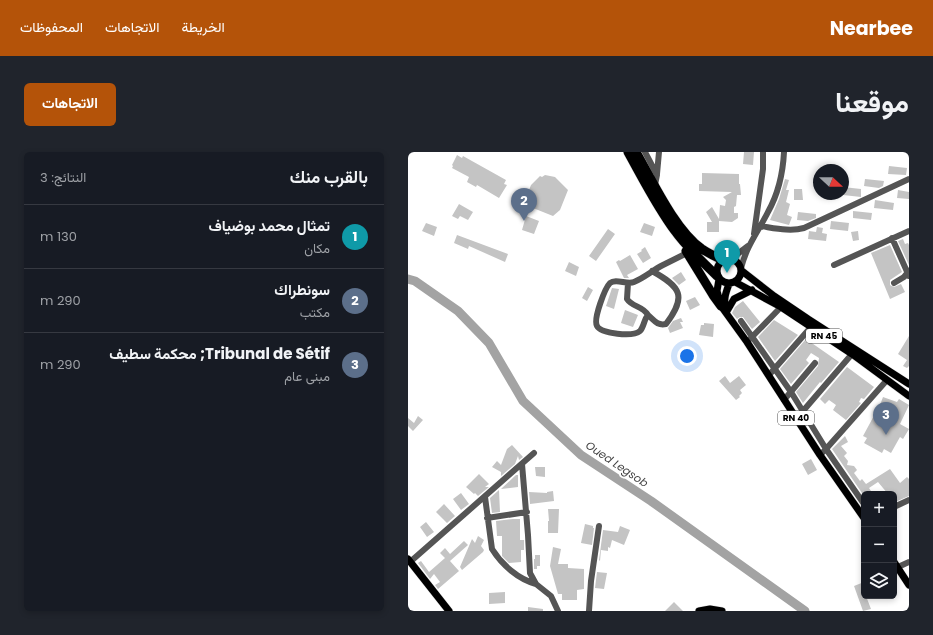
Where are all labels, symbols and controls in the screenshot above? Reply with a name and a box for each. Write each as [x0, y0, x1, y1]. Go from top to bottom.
text: Nearbee [830, 15, 913, 42]
text: المحفوظات [20, 17, 83, 37]
text: الاتجاهات [105, 17, 159, 37]
text: الخريطة [181, 17, 225, 37]
button: الاتجاهات [24, 83, 116, 126]
text: موقعنا [835, 83, 909, 122]
north arrow [813, 164, 849, 200]
text: بالقرب منك [290, 165, 368, 189]
text: النتائج: 3 [40, 168, 86, 187]
pin: 2 [511, 188, 537, 221]
text: تمثال محمد بوضياف [208, 215, 330, 236]
text: 130 m [40, 227, 77, 246]
text: 1 [353, 227, 357, 246]
text: مكان [304, 239, 330, 258]
pin: 1 [714, 240, 740, 273]
text: سونطراك [274, 279, 330, 300]
text: 290 m [40, 291, 81, 310]
text: 2 [351, 291, 359, 310]
text: مكتب [300, 303, 330, 322]
road number: RN 45 [806, 329, 842, 343]
text: Tribunal de Sétif; محكمة سطيف [109, 343, 330, 364]
your location [677, 346, 697, 366]
text: 290 m [40, 355, 81, 374]
text: 3 [351, 355, 359, 374]
text: مبنى عام [284, 367, 330, 386]
pin: 3 [873, 402, 899, 435]
road number: RN 40 [778, 411, 814, 425]
water label: Oued Legsob [582, 437, 652, 491]
map controls [861, 491, 897, 599]
button: + [861, 491, 897, 527]
button: − [861, 527, 897, 563]
button: layers [861, 563, 897, 599]

